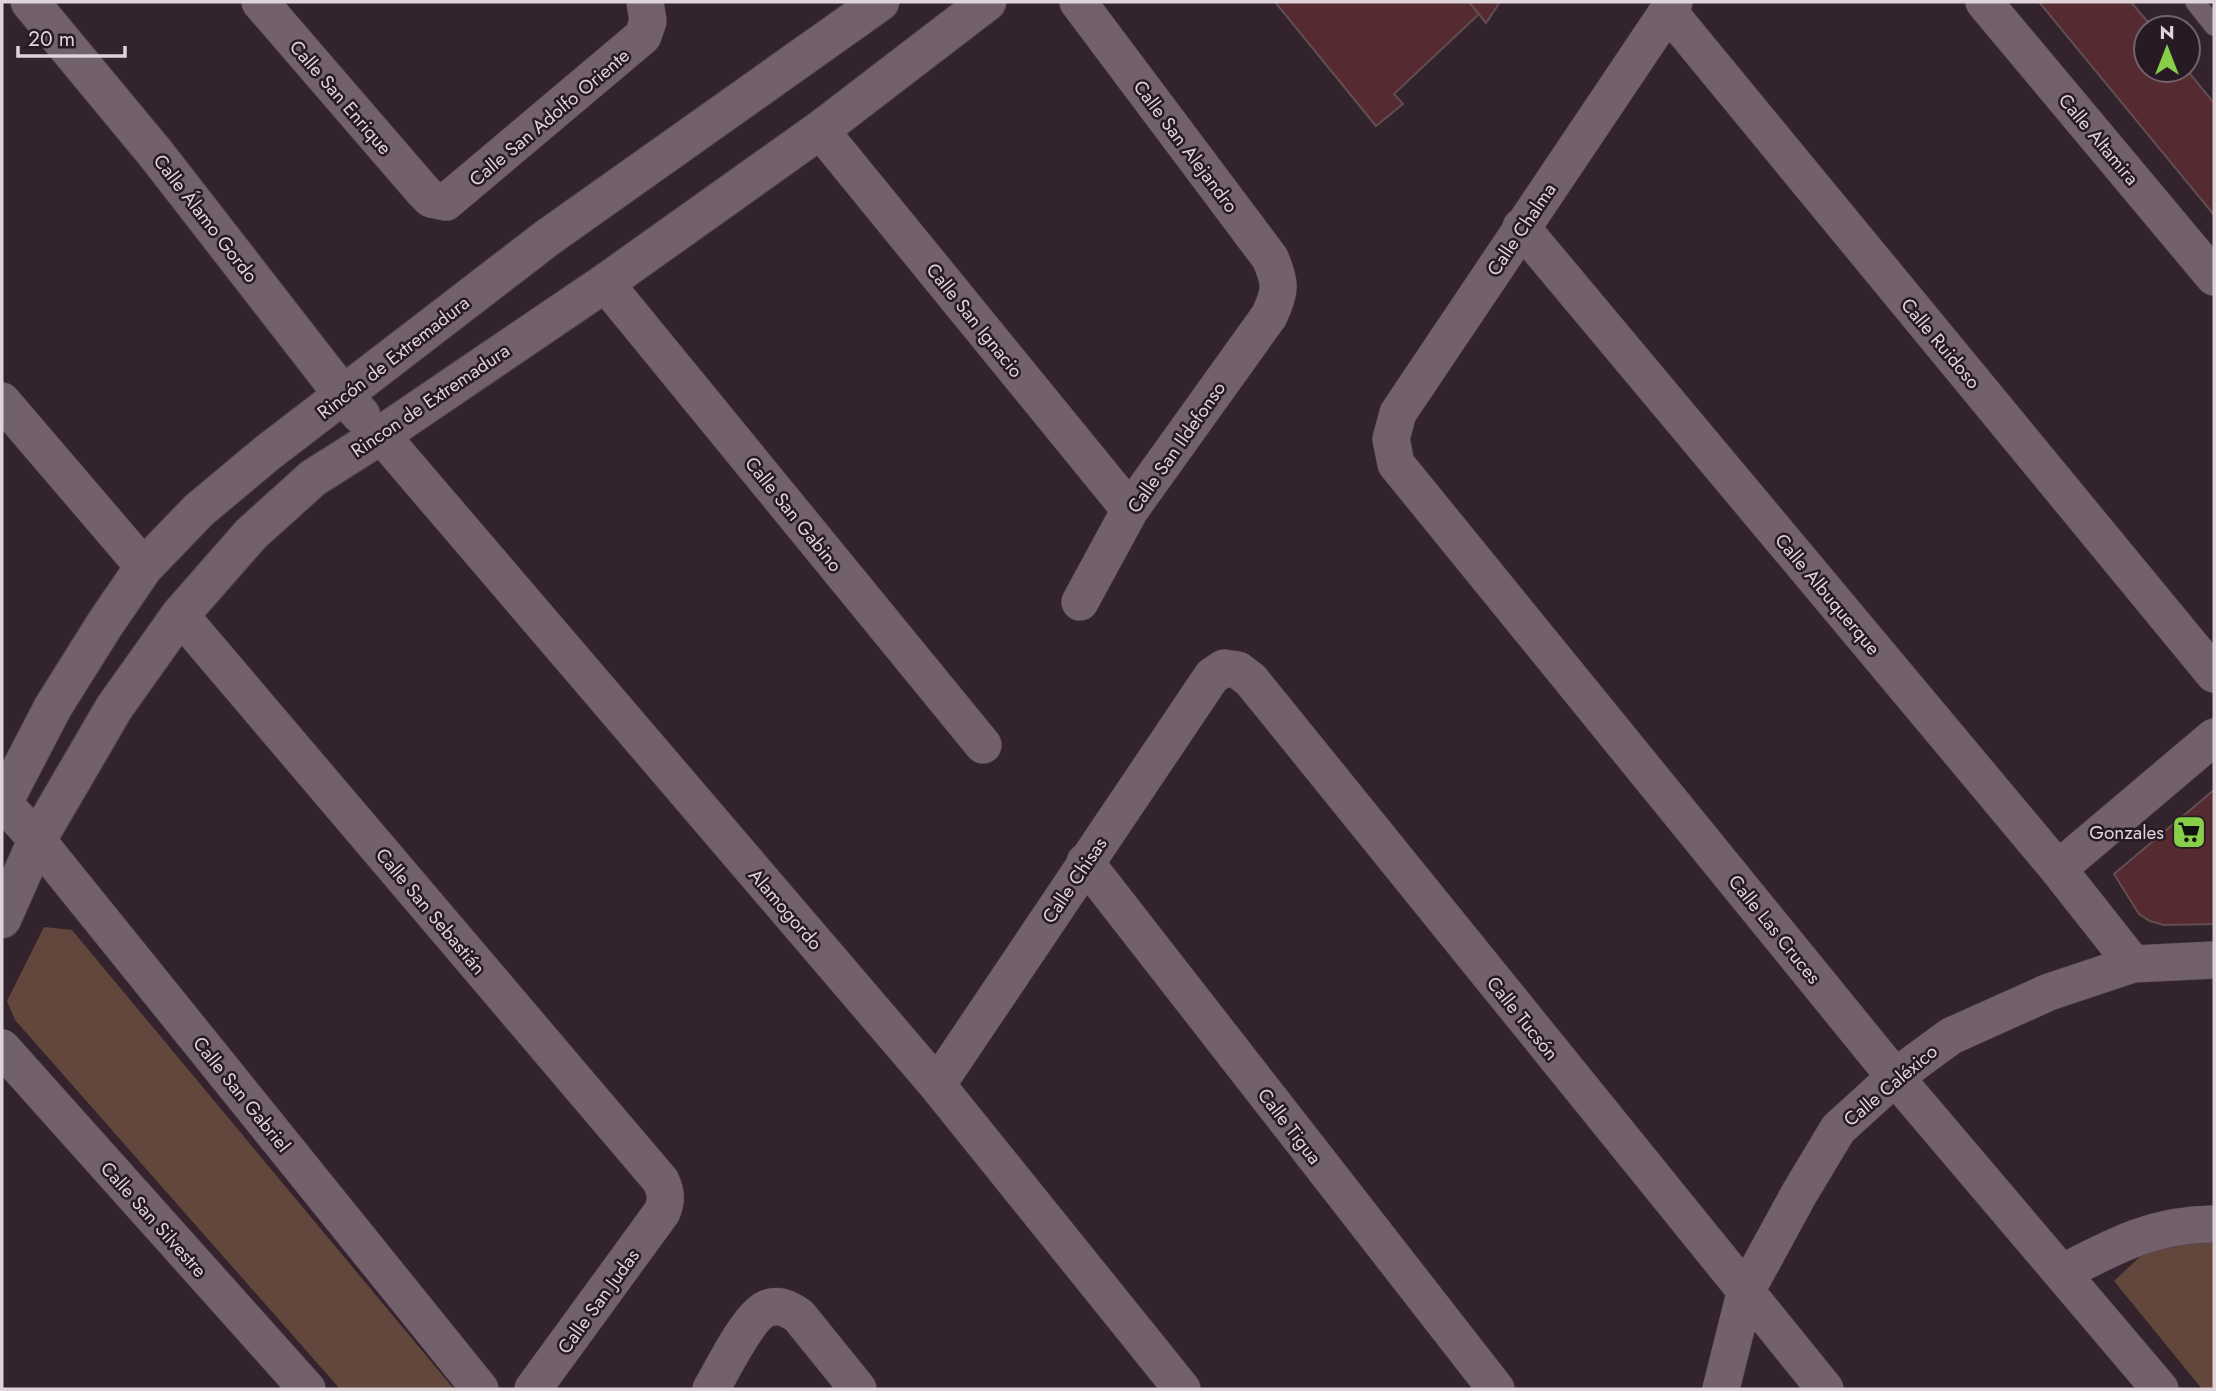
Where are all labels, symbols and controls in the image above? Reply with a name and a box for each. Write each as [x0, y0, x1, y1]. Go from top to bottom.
scale bar [18, 14, 124, 58]
north arrow [2132, 14, 2202, 84]
text: N [2159, 19, 2175, 46]
text: 20 m [28, 24, 75, 54]
street label: Calle San Enrique [283, 34, 398, 161]
street label: Calle San Adolfo Oriente [463, 42, 635, 193]
street label: Calle San Alejandro [1127, 74, 1244, 218]
street label: Calle Altamira [2052, 88, 2145, 191]
street label: Calle Álamo Gordo [147, 148, 264, 288]
street label: Calle Chalma [1480, 177, 1562, 281]
street label: Calle San Ignacio [920, 257, 1029, 383]
street label: Rincón de Extremadura [312, 289, 475, 425]
street label: Calle Ruidoso [1895, 292, 1987, 395]
street label: Rincon de Extremadura [345, 337, 515, 464]
street label: Calle San Ildefonso [1121, 376, 1232, 519]
street label: Calle San Gabino [739, 451, 849, 578]
street label: Calle Albuquerque [1769, 528, 1887, 661]
supermarket icon: Gonzales [2170, 813, 2208, 851]
place label: Gonzales [2089, 819, 2164, 846]
street label: Calle Chisas [1036, 832, 1113, 929]
street label: Calle San Sebastián [369, 842, 492, 981]
street label: Alamogordo [743, 863, 829, 956]
street label: Calle Las Cruces [1722, 869, 1827, 990]
street label: Calle Tucsón [1480, 971, 1565, 1066]
street label: Calle San Gabriel [186, 1031, 297, 1158]
street label: Calle Caléxico [1838, 1038, 1943, 1133]
street label: Calle Tigua [1251, 1082, 1328, 1170]
street label: Calle San Silvestre [94, 1156, 213, 1283]
street label: Calle San Judas [551, 1243, 646, 1359]

